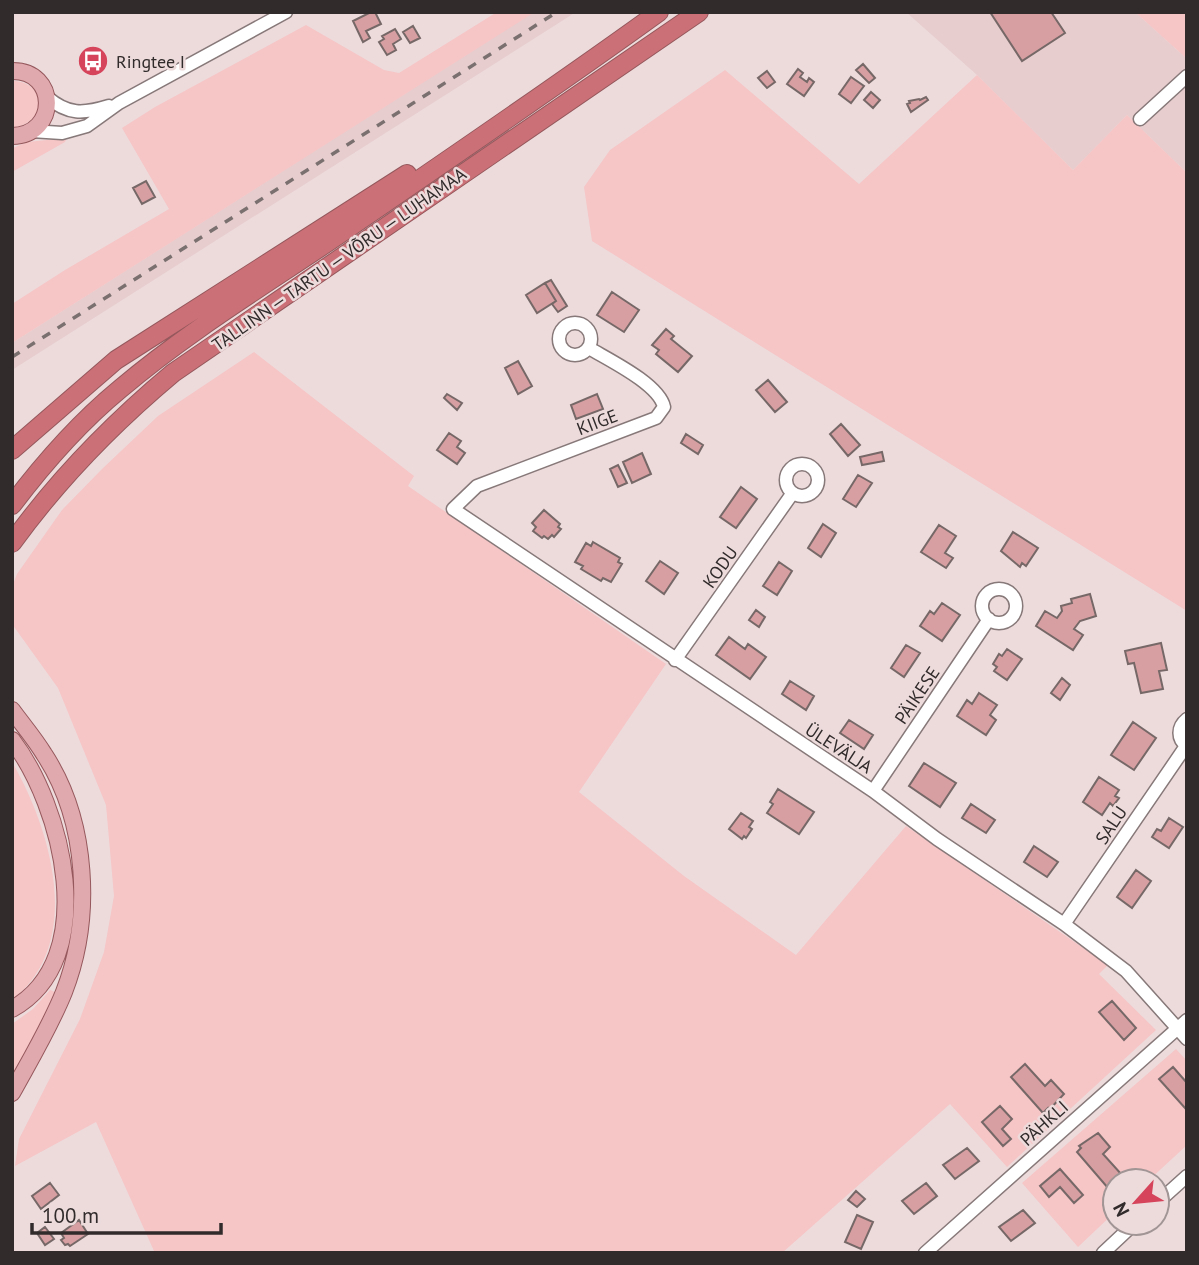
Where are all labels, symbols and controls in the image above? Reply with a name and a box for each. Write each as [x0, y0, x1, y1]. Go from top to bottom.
bus stop icon: Ringtee I [76, 44, 110, 78]
place label: Ringtee I [116, 50, 185, 73]
street label: TALLINN — TARTU — VÕRU — LUHAMAA [208, 162, 471, 356]
street label: KIIGE [573, 404, 621, 440]
street label: KODU [697, 542, 743, 592]
street label: PÄIKESE [889, 662, 945, 728]
street label: ÜLEVÄLJA [801, 718, 877, 779]
street label: SALU [1090, 802, 1132, 848]
street label: PÄHKLI [1015, 1095, 1073, 1151]
north arrow [1101, 1167, 1171, 1237]
scale bar [32, 1192, 220, 1236]
text: N [1107, 1199, 1134, 1221]
text: 100 m [42, 1202, 99, 1229]

